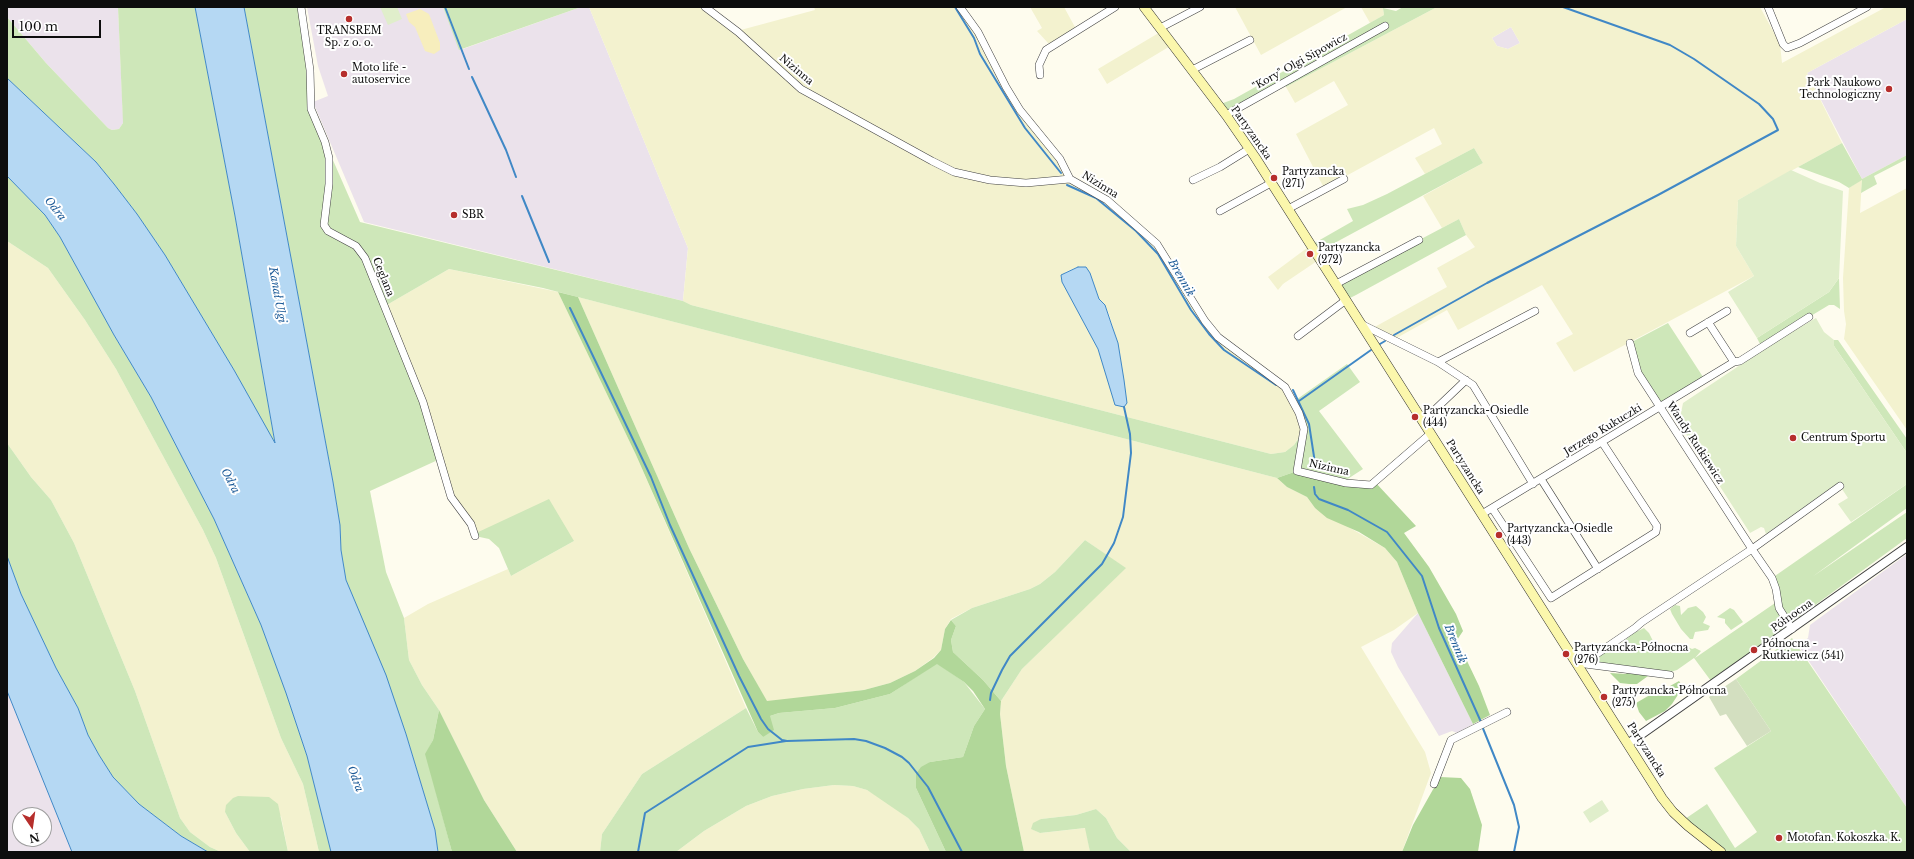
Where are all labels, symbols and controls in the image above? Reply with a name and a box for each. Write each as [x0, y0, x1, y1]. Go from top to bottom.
scale bar [14, 12, 103, 38]
marker: TRANSREM Sp. z o. o. [344, 14, 354, 24]
text: 100 m [19, 19, 58, 34]
place label: TRANSREM Sp. z o. o. [316, 25, 382, 48]
street label: "Kory" Olgi Sipowicz [1251, 31, 1349, 93]
street label: Nizinna [777, 52, 815, 88]
place label: Moto life - autoservice [352, 62, 410, 86]
marker: Moto life - autoservice [339, 69, 349, 79]
place label: Park Naukowo Technologiczny [1799, 77, 1881, 100]
marker: Park Naukowo Technologiczny [1884, 84, 1894, 94]
street label: Partyzancka [1228, 104, 1274, 162]
place label: Partyzancka (271) [1282, 166, 1344, 190]
street label: Nizinna [1080, 169, 1120, 201]
marker: Partyzancka (271) [1269, 173, 1279, 183]
water label: Odra [42, 194, 68, 224]
place label: SBR [462, 209, 484, 221]
marker: SBR [449, 210, 459, 220]
place label: Partyzancka (272) [1318, 242, 1380, 266]
marker: Partyzancka (272) [1305, 249, 1315, 259]
street label: Ceglana [370, 256, 396, 298]
water label: Brennik [1165, 257, 1197, 299]
water label: Kanał Ulgi [266, 266, 288, 324]
street label: Wandy Rutkiewicz [1664, 400, 1726, 486]
street label: Jerzego Kukuczki [1562, 402, 1644, 458]
place label: Partyzancka-Osiedle (444) [1423, 405, 1529, 428]
marker: Partyzancka-Osiedle (444) [1410, 412, 1420, 422]
place label: Centrum Sportu [1801, 432, 1885, 444]
marker: Centrum Sportu [1788, 433, 1798, 443]
street label: Partyzancka [1443, 437, 1487, 497]
street label: Nizinna [1308, 458, 1350, 478]
water label: Odra [218, 466, 242, 496]
place label: Partyzancka-Osiedle (443) [1507, 523, 1613, 546]
marker: Partyzancka-Osiedle (443) [1494, 530, 1504, 540]
street label: Północna [1769, 597, 1815, 635]
water label: Brennik [1441, 623, 1469, 665]
place label: Północna - Rutkiewicz (541) [1762, 638, 1844, 662]
place label: Partyzancka-Północna (276) [1574, 642, 1688, 666]
marker: Północna - Rutkiewicz (541) [1749, 645, 1759, 655]
marker: Partyzancka-Północna (276) [1561, 649, 1571, 659]
place label: Partyzancka-Północna (275) [1612, 685, 1726, 708]
marker: Partyzancka-Północna (275) [1599, 692, 1609, 702]
street label: Partyzancka [1624, 720, 1668, 780]
water label: Odra [344, 764, 366, 794]
north arrow [12, 807, 52, 847]
text: N [28, 830, 41, 846]
place label: Motofan. Kokoszka. K. [1787, 832, 1901, 844]
marker: Motofan. Kokoszka. K. [1774, 833, 1784, 843]

